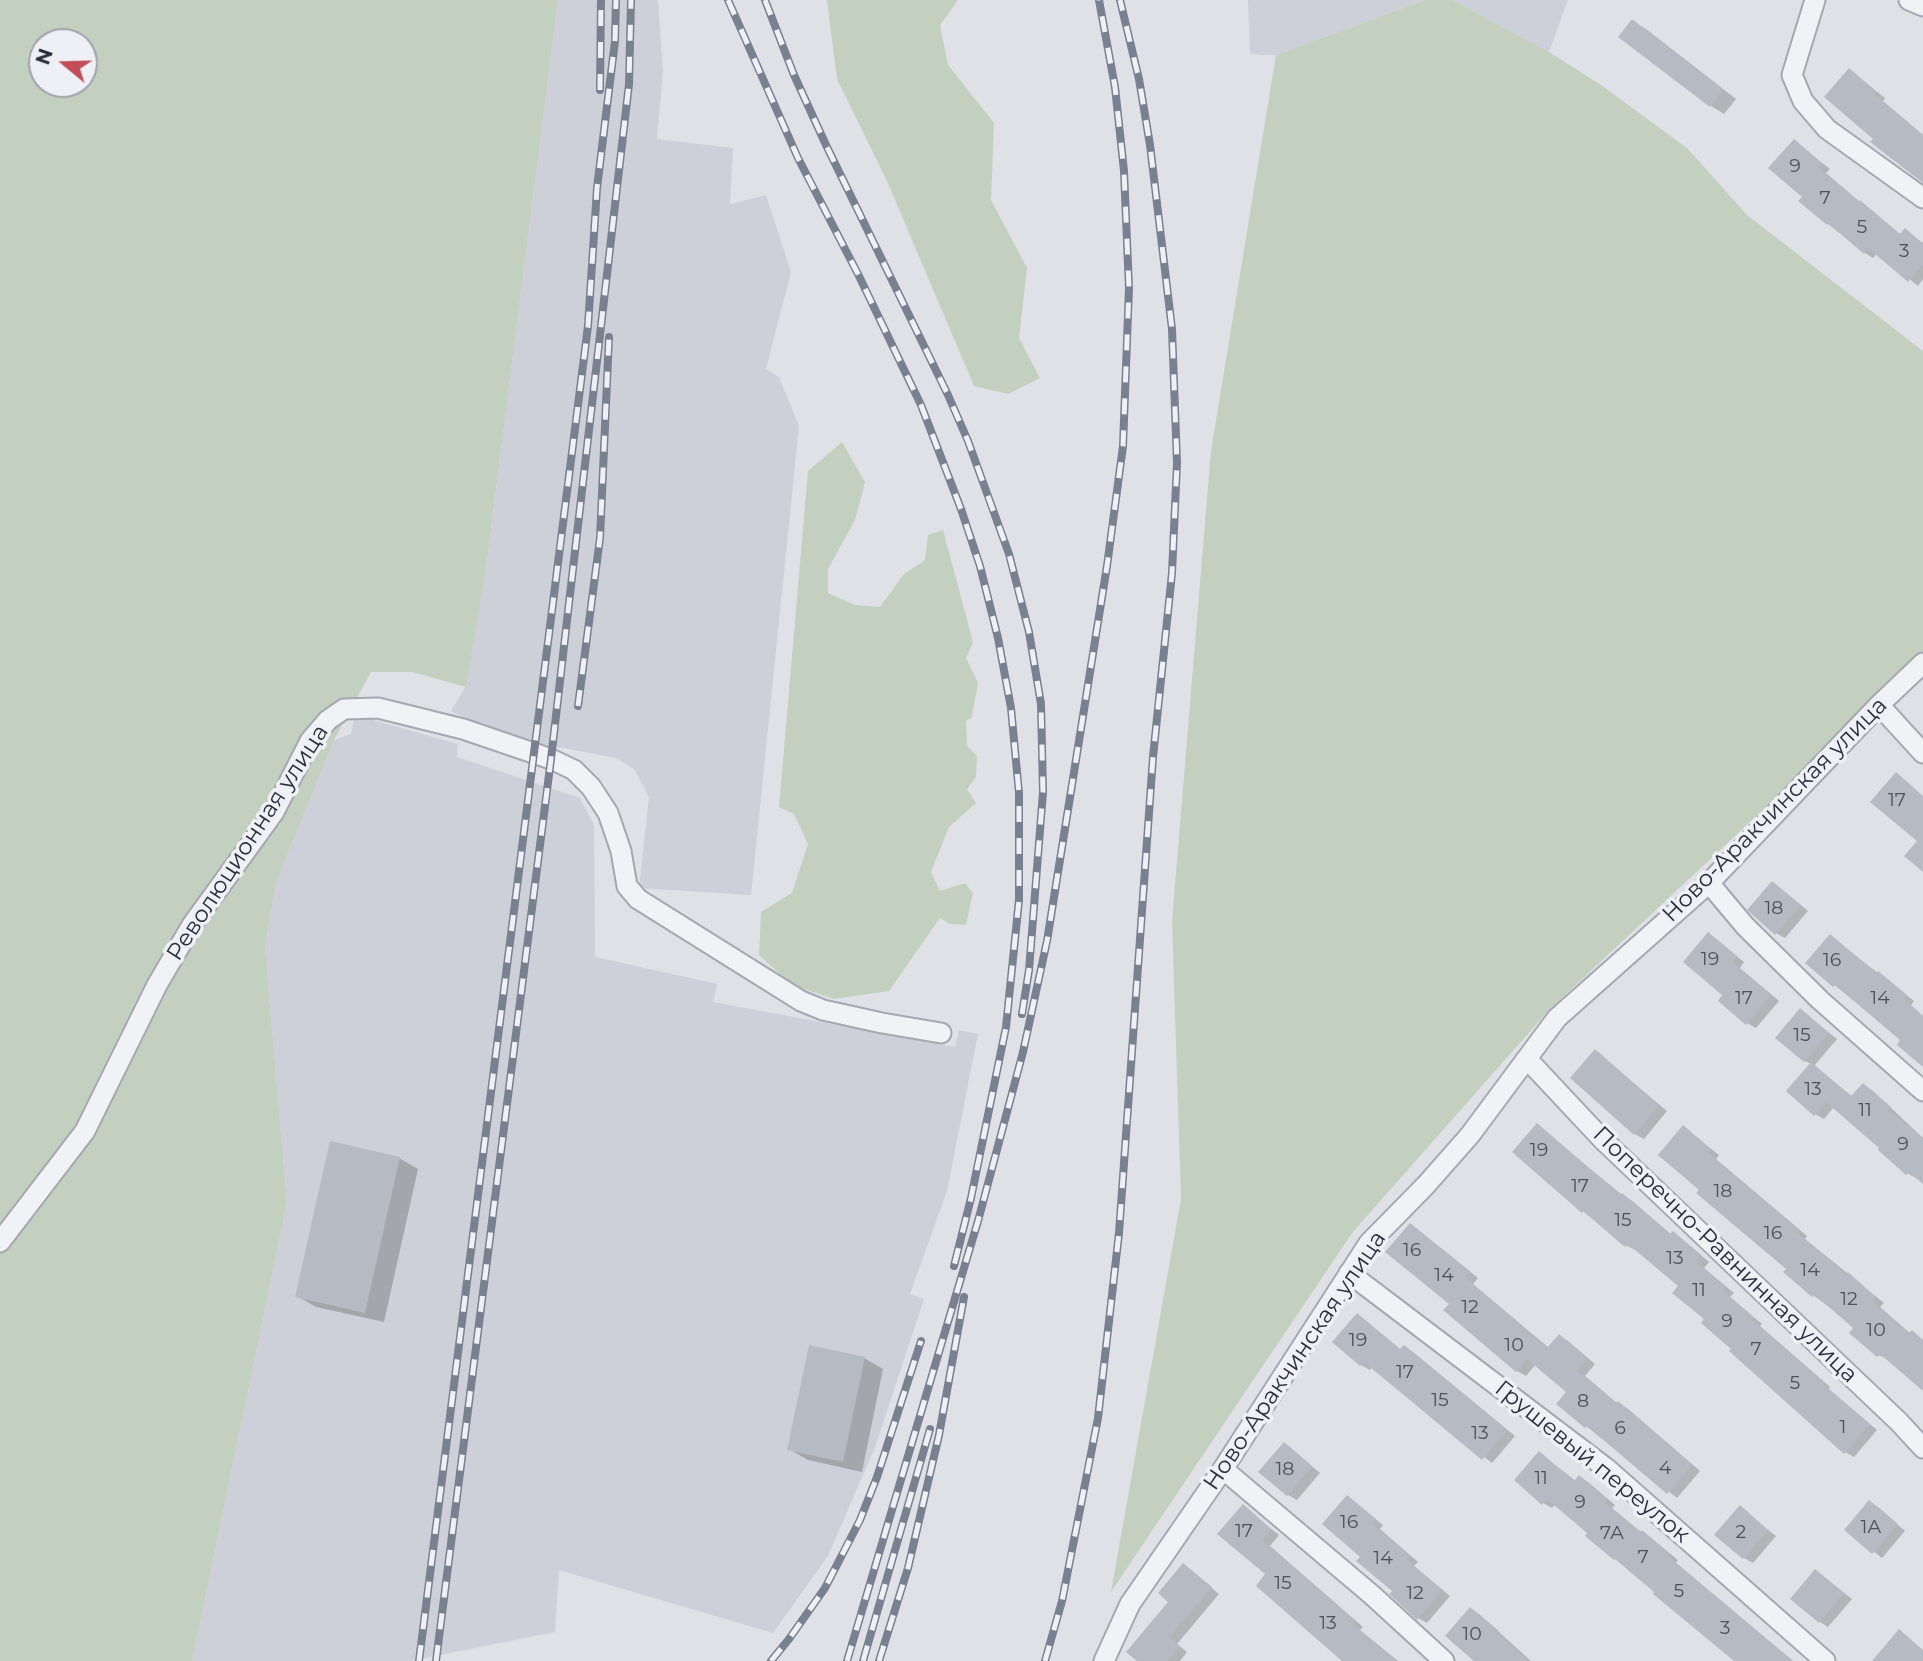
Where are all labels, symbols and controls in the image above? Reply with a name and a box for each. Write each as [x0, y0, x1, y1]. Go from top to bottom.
north arrow [28, 28, 98, 98]
text: N [31, 46, 58, 68]
house number: 9 [1789, 155, 1801, 177]
house number: 7 [1819, 187, 1831, 209]
house number: 5 [1857, 216, 1867, 238]
house number: 3 [1899, 240, 1909, 262]
street label: Ново-Аракчинская улица [1657, 692, 1893, 928]
street label: Революционная улица [161, 720, 335, 966]
house number: 17 [1888, 789, 1906, 811]
house number: 18 [1765, 897, 1783, 919]
house number: 19 [1701, 948, 1719, 970]
house number: 16 [1823, 949, 1841, 971]
house number: 17 [1735, 987, 1753, 1009]
house number: 14 [1870, 987, 1890, 1009]
house number: 15 [1793, 1024, 1811, 1046]
house number: 13 [1804, 1078, 1822, 1100]
house number: 11 [1858, 1099, 1872, 1121]
street label: Поперечно-Равнинная улица [1587, 1121, 1863, 1389]
house number: 9 [1897, 1133, 1909, 1155]
house number: 19 [1530, 1139, 1548, 1161]
house number: 17 [1571, 1175, 1589, 1197]
house number: 18 [1714, 1180, 1732, 1202]
house number: 15 [1614, 1209, 1632, 1231]
house number: 16 [1764, 1222, 1782, 1244]
street label: Ново-Аракчинская улица [1198, 1226, 1392, 1496]
house number: 16 [1403, 1239, 1421, 1261]
house number: 13 [1666, 1247, 1684, 1269]
house number: 14 [1800, 1259, 1820, 1281]
house number: 14 [1434, 1264, 1454, 1286]
house number: 11 [1692, 1279, 1706, 1301]
house number: 12 [1840, 1288, 1858, 1310]
house number: 12 [1461, 1296, 1479, 1318]
house number: 9 [1721, 1310, 1733, 1332]
house number: 10 [1866, 1319, 1886, 1341]
house number: 19 [1349, 1329, 1367, 1351]
house number: 10 [1504, 1334, 1524, 1356]
house number: 7 [1750, 1338, 1762, 1360]
house number: 17 [1396, 1361, 1414, 1383]
house number: 5 [1790, 1372, 1800, 1394]
street label: Грушевый переулок [1489, 1375, 1695, 1549]
house number: 15 [1431, 1389, 1449, 1411]
house number: 8 [1577, 1390, 1589, 1412]
house number: 1 [1840, 1416, 1846, 1438]
house number: 6 [1614, 1417, 1626, 1439]
house number: 13 [1471, 1422, 1489, 1444]
house number: 4 [1659, 1457, 1671, 1479]
house number: 18 [1276, 1458, 1294, 1480]
house number: 11 [1534, 1467, 1548, 1489]
house number: 9 [1574, 1491, 1586, 1513]
house number: 16 [1340, 1511, 1358, 1533]
house number: 1А [1861, 1516, 1881, 1538]
house number: 17 [1235, 1520, 1253, 1542]
house number: 2 [1736, 1521, 1746, 1543]
house number: 7А [1600, 1522, 1624, 1544]
house number: 7 [1637, 1546, 1649, 1568]
house number: 14 [1373, 1547, 1393, 1569]
house number: 15 [1274, 1572, 1292, 1594]
house number: 5 [1674, 1580, 1684, 1602]
house number: 12 [1406, 1582, 1424, 1604]
house number: 13 [1319, 1612, 1337, 1634]
house number: 3 [1720, 1617, 1730, 1639]
house number: 10 [1462, 1623, 1482, 1645]

